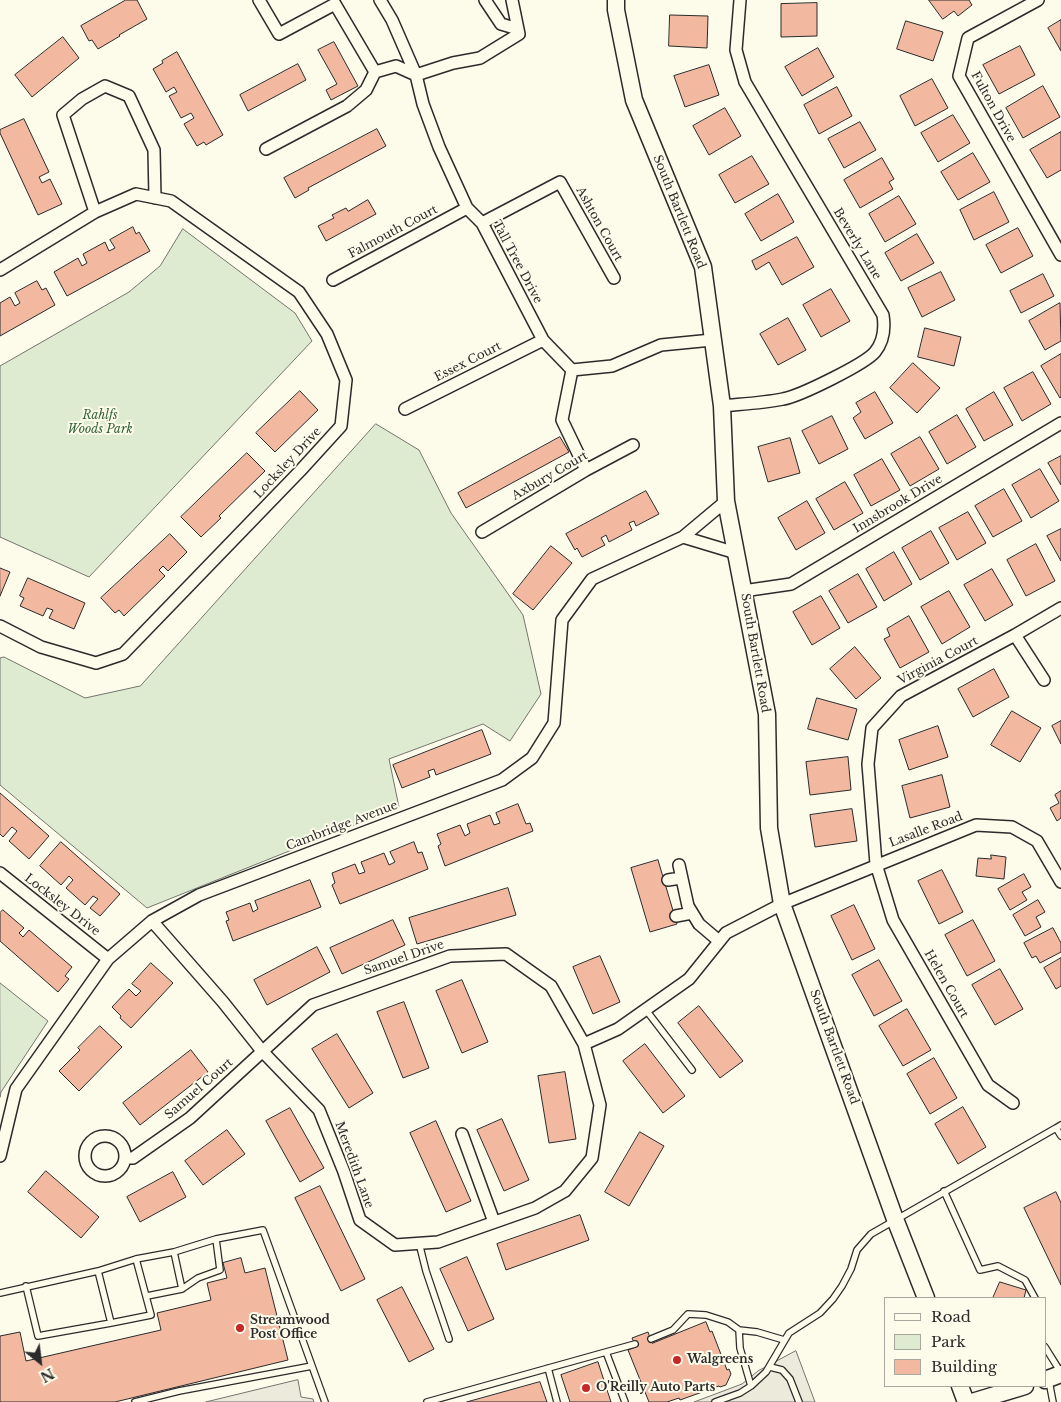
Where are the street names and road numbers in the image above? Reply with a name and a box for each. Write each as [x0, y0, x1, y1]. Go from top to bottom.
street label: Fulton Drive [968, 69, 1018, 145]
street label: South Bartlett Road [650, 153, 708, 271]
street label: Ashton Court [573, 184, 625, 264]
street label: Falmouth Court [346, 202, 440, 262]
street label: Beverly Lane [830, 206, 884, 282]
street label: Tall Tree Drive [489, 218, 545, 306]
street label: Essex Court [432, 339, 504, 385]
street label: Locksley Drive [251, 424, 325, 502]
street label: Axbury Court [510, 448, 590, 504]
street label: Innsbrook Drive [851, 472, 945, 536]
street label: South Bartlett Road [737, 592, 773, 714]
street label: Virginia Court [895, 634, 981, 688]
street label: Cambridge Avenue [284, 798, 400, 854]
street label: Lasalle Road [887, 809, 965, 851]
street label: Locksley Drive [21, 871, 103, 939]
street label: Samuel Drive [362, 938, 446, 978]
street label: Helen Court [921, 948, 971, 1020]
street label: South Bartlett Road [807, 988, 861, 1106]
street label: Samuel Court [162, 1056, 236, 1122]
street label: Meredith Lane [332, 1120, 376, 1210]

